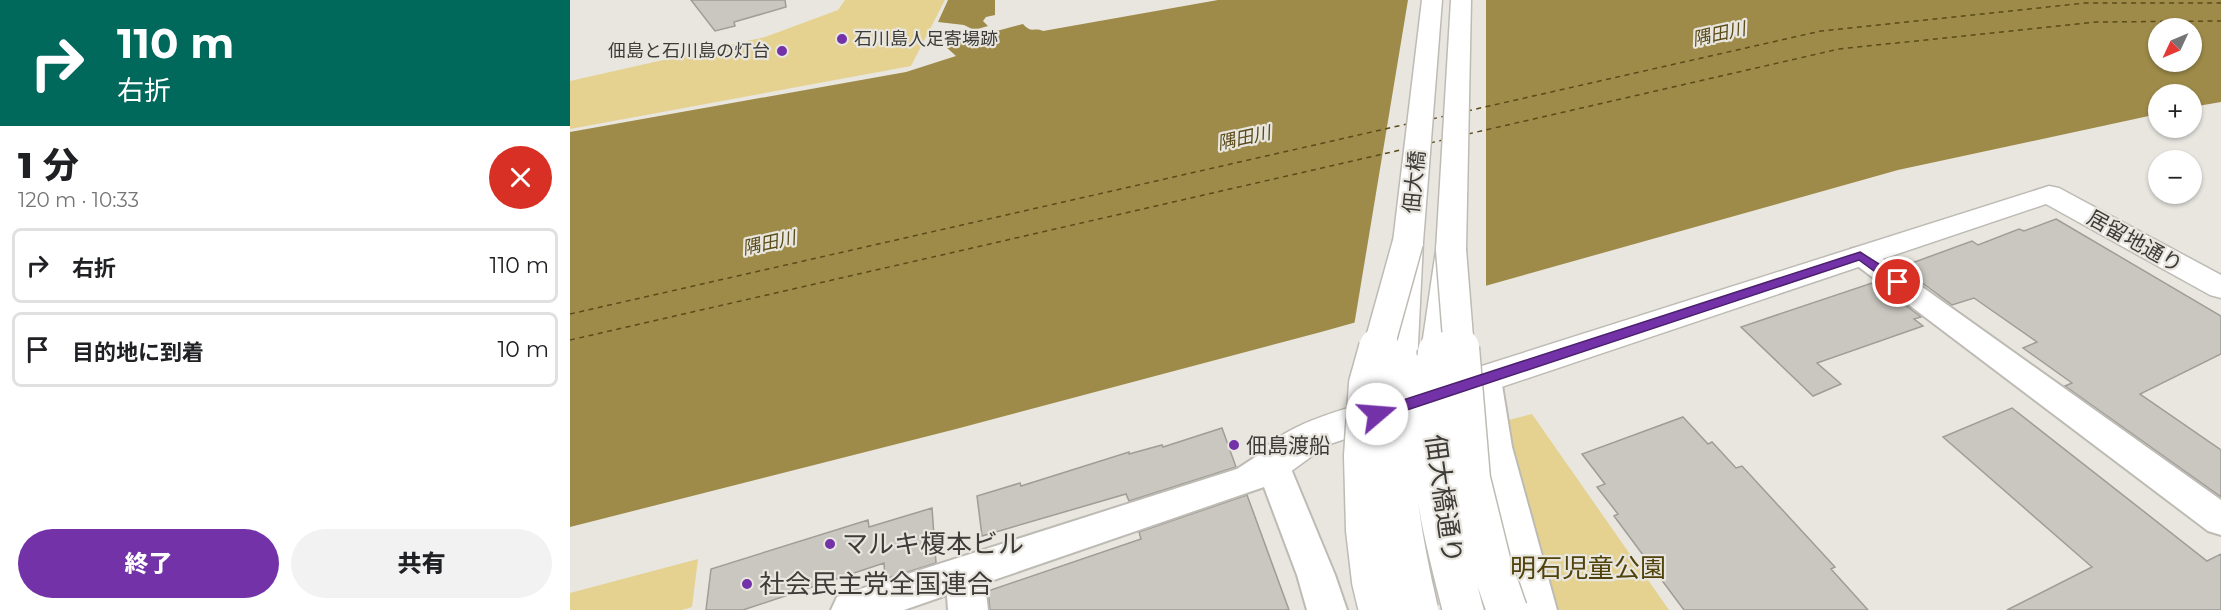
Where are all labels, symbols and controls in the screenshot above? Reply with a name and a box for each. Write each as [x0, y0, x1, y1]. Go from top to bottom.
text: 110 m [117, 17, 234, 69]
water label: 隅田川 [1690, 17, 1750, 50]
north arrow [2148, 18, 2202, 72]
map controls [2148, 18, 2202, 204]
icon: right [18, 24, 96, 102]
place label: 石川島人足寄場跡 [854, 28, 998, 50]
marker: 石川島人足寄場跡 [835, 32, 849, 46]
place label: 佃島と石川島の灯台 [608, 40, 770, 62]
marker: 佃島と石川島の灯台 [775, 44, 789, 58]
text: 右折 [117, 74, 171, 107]
button: + [2148, 84, 2202, 138]
water label: 隅田川 [1215, 121, 1275, 154]
text: 1 分 [18, 143, 79, 187]
button: close [489, 146, 552, 209]
street label: 佃大橋 [1398, 149, 1430, 215]
button: − [2148, 150, 2202, 204]
text: 120 m · 10:33 [18, 188, 139, 212]
street label: 居留地通り [2083, 205, 2187, 277]
water label: 隅田川 [740, 226, 800, 259]
icon: right [21, 249, 54, 282]
text: 110 m [489, 252, 549, 279]
text: 右折 [72, 255, 116, 282]
pin [1872, 256, 1923, 307]
icon: arrive [1881, 265, 1914, 298]
icon: arrive [21, 333, 54, 366]
text: 10 m [497, 336, 549, 363]
text: 目的地に到着 [72, 339, 204, 366]
position arrow [1345, 382, 1409, 446]
street label: 佃大橋通り [1419, 432, 1469, 566]
place label: 佃島渡船 [1246, 433, 1330, 458]
marker: 佃島渡船 [1227, 438, 1241, 452]
place label: マルキ榎本ビル [842, 528, 1024, 560]
button: 終了 [18, 529, 279, 598]
button: 共有 [291, 529, 552, 598]
marker: マルキ榎本ビル [823, 537, 837, 551]
park label: 明石児童公園 [1510, 552, 1666, 584]
place label: 社会民主党全国連合 [759, 568, 993, 600]
marker: 社会民主党全国連合 [740, 577, 754, 591]

